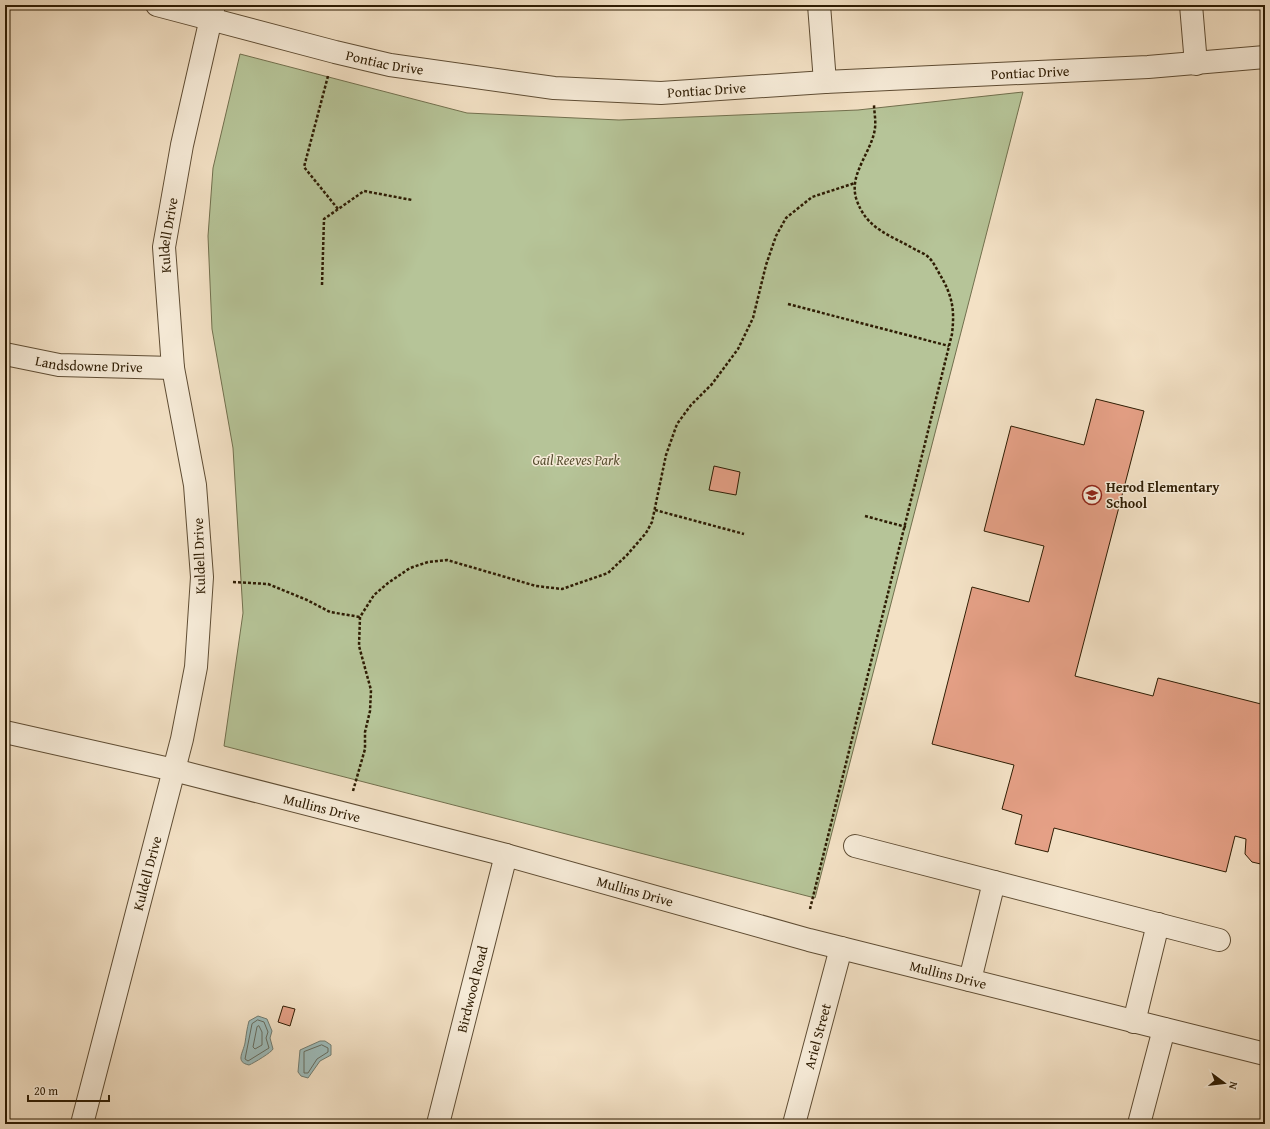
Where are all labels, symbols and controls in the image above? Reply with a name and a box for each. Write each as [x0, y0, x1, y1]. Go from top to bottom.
street label: Pontiac Drive [344, 45, 425, 80]
street label: Pontiac Drive [990, 61, 1070, 84]
street label: Pontiac Drive [667, 77, 747, 103]
street label: Kuldell Drive [154, 195, 183, 274]
street label: Landsdowne Drive [34, 350, 143, 377]
park label: Gail Reeves Park [532, 450, 620, 470]
place label: Herod Elementary School [1106, 477, 1220, 513]
school or university icon: Herod Elementary School [1081, 484, 1103, 506]
street label: Kuldell Drive [188, 517, 210, 594]
street label: Mullins Drive [281, 788, 363, 827]
street label: Kuldell Drive [128, 833, 166, 913]
street label: Mullins Drive [594, 871, 676, 912]
street label: Birdwood Road [451, 943, 493, 1035]
street label: Mullins Drive [907, 956, 989, 994]
street label: Ariel Street [799, 1001, 836, 1071]
north arrow [1204, 1063, 1244, 1103]
scale bar [28, 1077, 109, 1103]
text: N [1225, 1080, 1242, 1092]
text: 20 m [34, 1082, 58, 1099]

